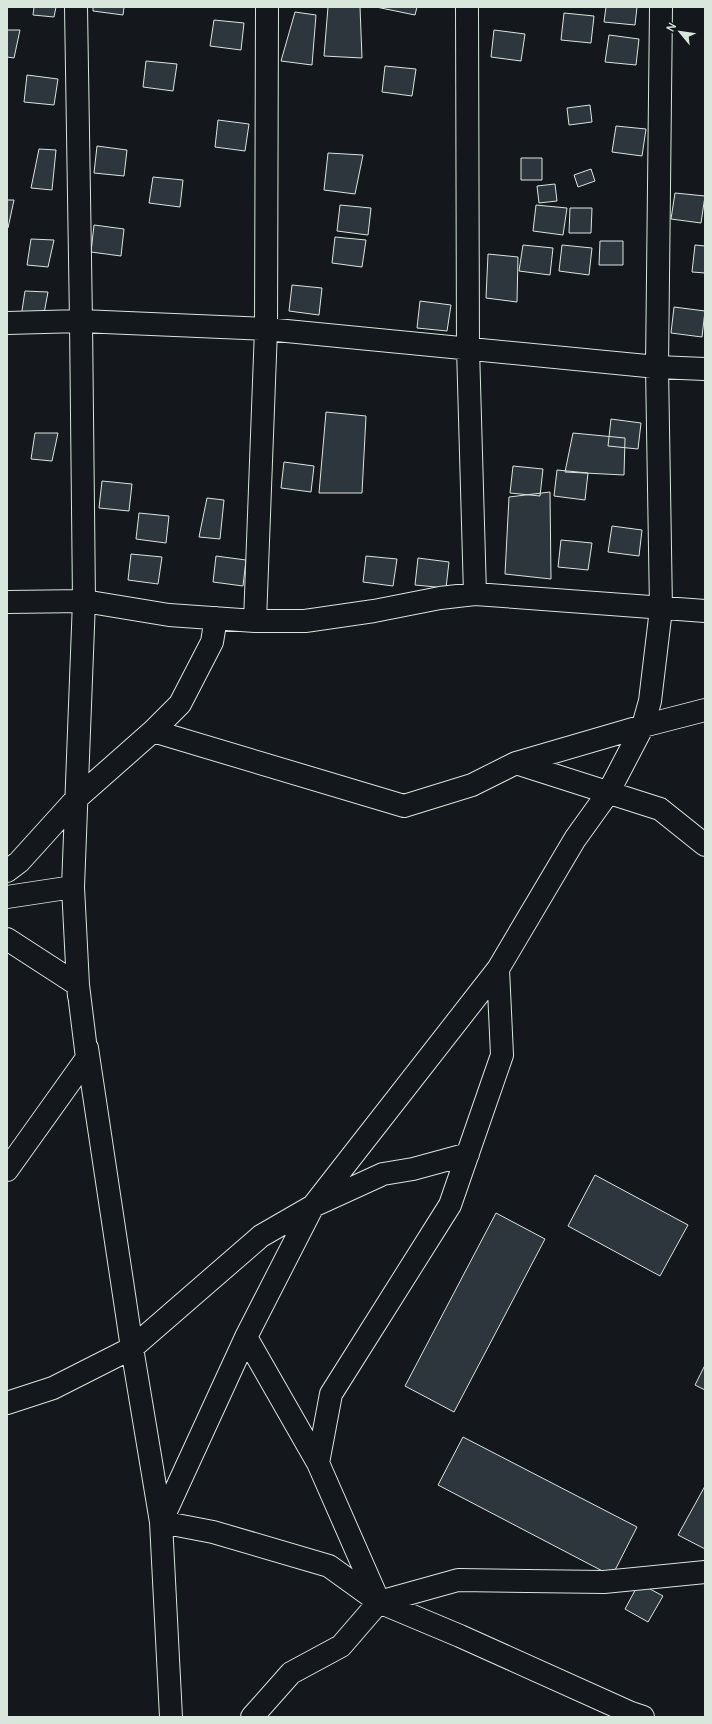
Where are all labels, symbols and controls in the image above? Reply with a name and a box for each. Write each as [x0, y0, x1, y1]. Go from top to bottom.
north arrow [660, 12, 700, 52]
text: N [662, 20, 679, 34]

